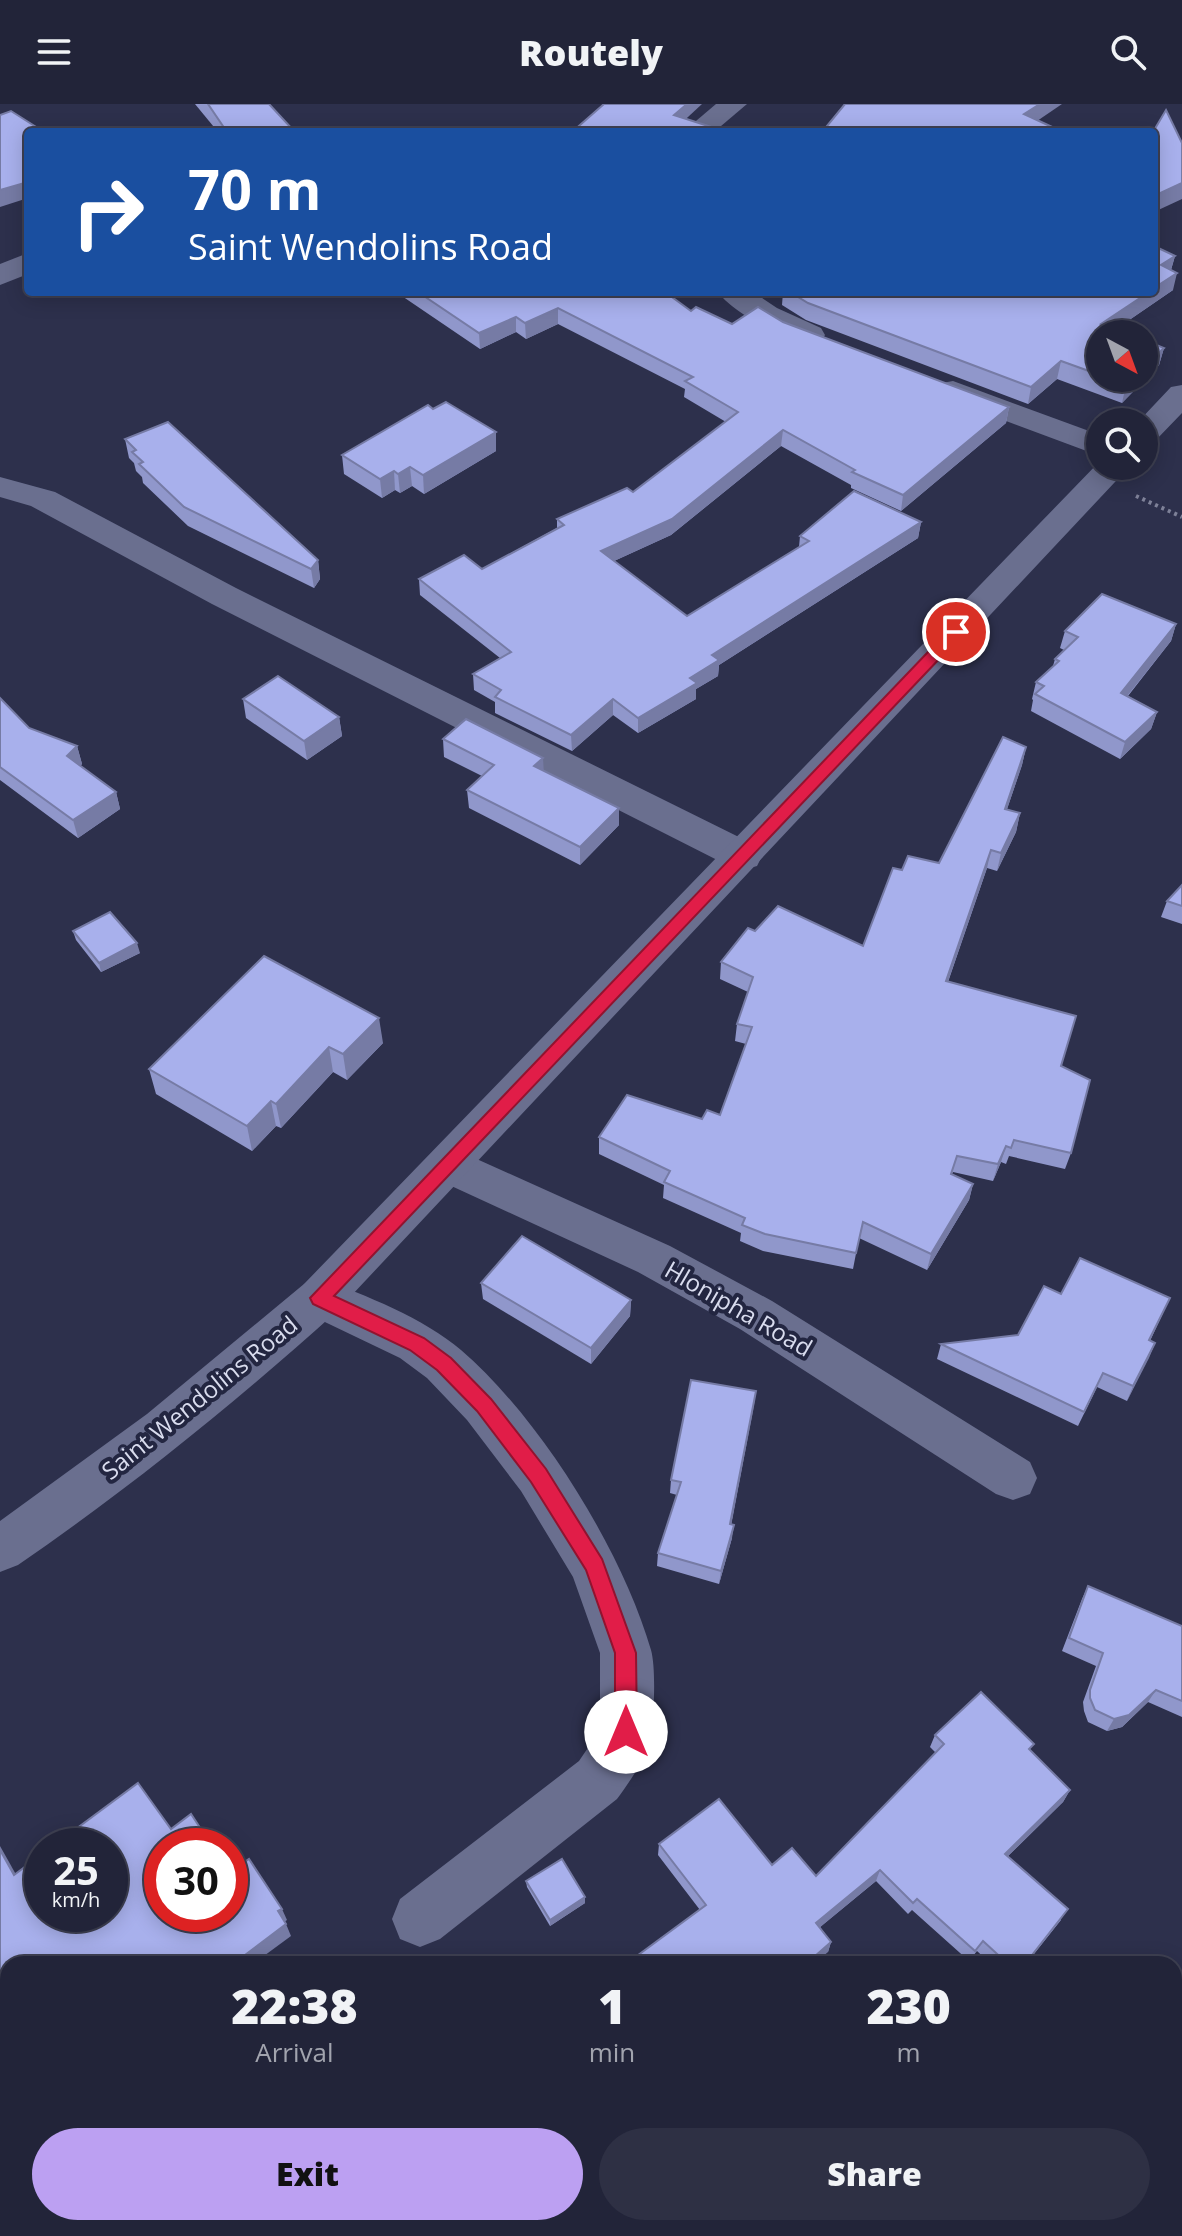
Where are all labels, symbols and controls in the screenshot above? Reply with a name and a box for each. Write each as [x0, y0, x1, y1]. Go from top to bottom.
text: Routely [519, 28, 663, 77]
icon: menu [32, 30, 76, 74]
icon: search [1106, 30, 1150, 74]
text: 70 m [188, 150, 322, 226]
icon: right [56, 160, 160, 264]
text: Saint Wendolins Road [188, 222, 553, 271]
north arrow [1086, 320, 1158, 392]
map controls [1086, 320, 1158, 480]
button: search [1086, 408, 1158, 480]
pin [922, 598, 990, 666]
icon: arrive [934, 610, 978, 654]
street label: Hlonipha Road [659, 1252, 819, 1364]
street label: Saint Wendolins Road [94, 1308, 304, 1486]
position arrow [584, 1690, 668, 1774]
speed limit sign: 30 [144, 1828, 248, 1932]
text: 25 [53, 1842, 99, 1897]
text: km/h [52, 1886, 100, 1913]
text: 22:38 [231, 1973, 358, 2038]
text: 1 [598, 1973, 626, 2038]
text: 230 [866, 1973, 951, 2038]
text: Arrival [255, 2034, 333, 2070]
text: min [589, 2034, 635, 2070]
text: m [897, 2034, 921, 2070]
button: Exit [32, 2128, 583, 2220]
button: Share [599, 2128, 1150, 2220]

